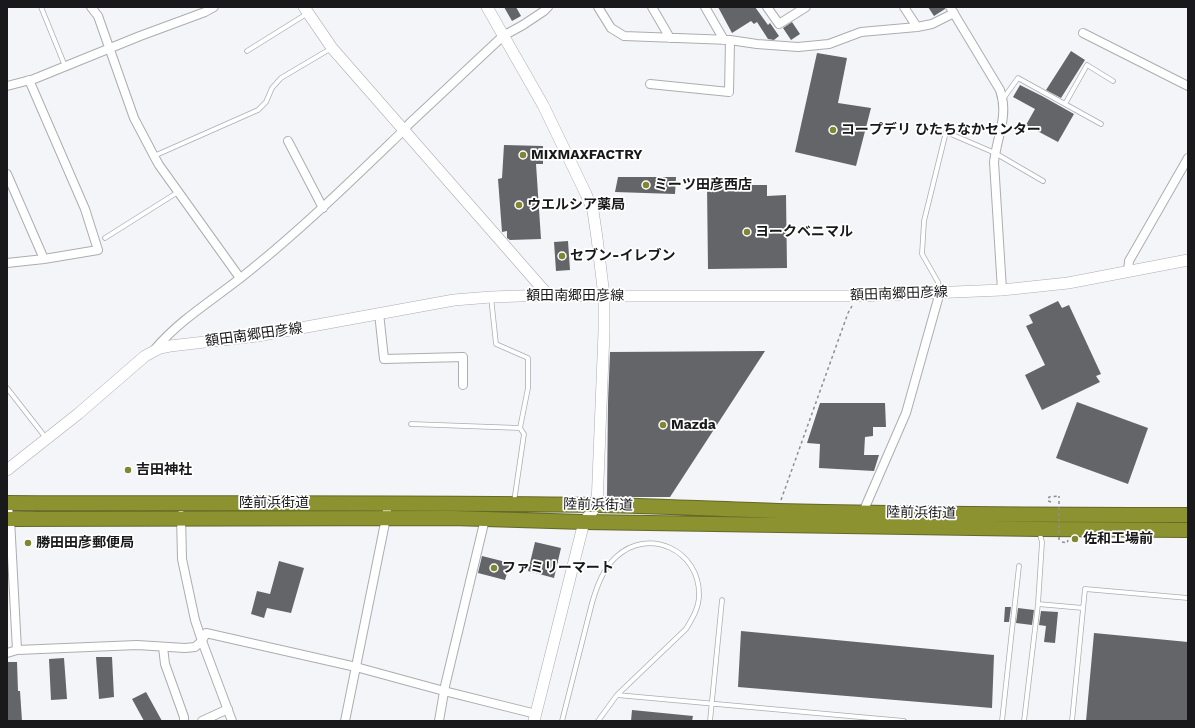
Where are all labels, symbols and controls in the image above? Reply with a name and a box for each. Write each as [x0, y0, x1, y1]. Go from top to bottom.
place label: コープデリ ひたちなかセンター [841, 122, 1041, 138]
marker: コープデリ ひたちなかセンター [828, 125, 838, 135]
place label: MIXMAXFACTRY [531, 147, 642, 163]
marker: MIXMAXFACTRY [518, 150, 528, 160]
place label: ミーツ田彦西店 [654, 177, 752, 193]
marker: ミーツ田彦西店 [641, 180, 651, 190]
place label: ウエルシア薬局 [527, 197, 625, 213]
marker: ウエルシア薬局 [514, 200, 524, 210]
place label: ヨークベニマル [755, 224, 853, 240]
marker: ヨークベニマル [742, 227, 752, 237]
place label: セブン-イレブン [570, 248, 675, 264]
marker: セブン-イレブン [557, 251, 567, 261]
street label: 額田南郷田彦線 [850, 284, 948, 304]
street label: 額田南郷田彦線 [526, 288, 624, 304]
street label: 額田南郷田彦線 [204, 320, 304, 350]
place label: Mazda [671, 417, 716, 433]
marker: Mazda [658, 420, 668, 430]
place label: 吉田神社 [136, 462, 192, 478]
marker: 吉田神社 [123, 465, 133, 475]
street label: 陸前浜街道 [239, 495, 309, 511]
street label: 陸前浜街道 [563, 496, 633, 514]
street label: 陸前浜街道 [886, 504, 956, 522]
place label: 佐和工場前 [1083, 531, 1153, 547]
marker: 佐和工場前 [1070, 534, 1080, 544]
place label: 勝田田彦郵便局 [36, 535, 134, 551]
marker: 勝田田彦郵便局 [23, 538, 33, 548]
place label: ファミリーマート [502, 560, 614, 576]
marker: ファミリーマート [489, 563, 499, 573]

